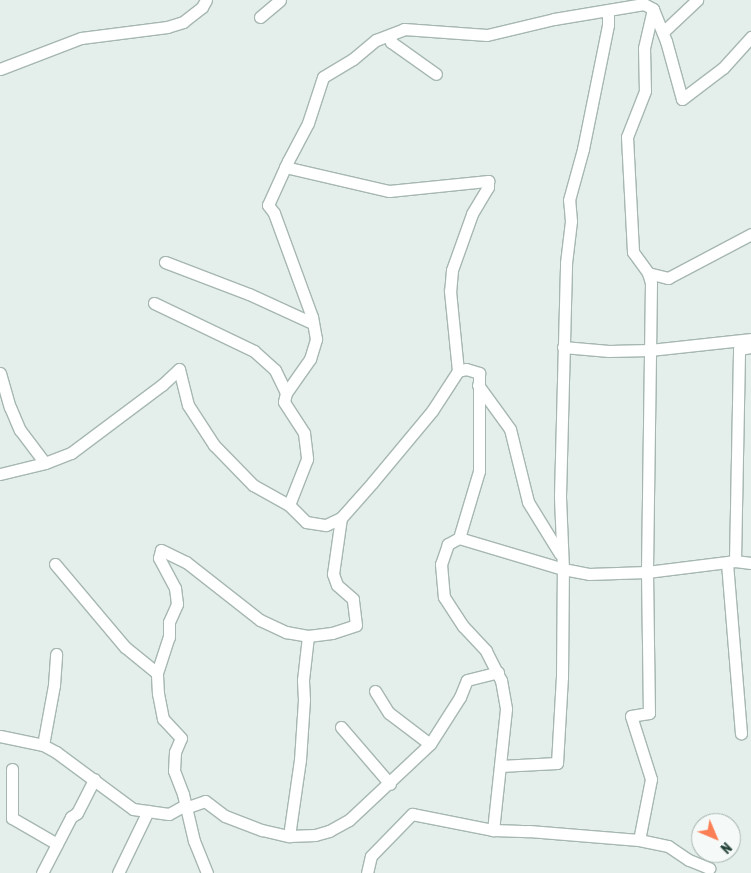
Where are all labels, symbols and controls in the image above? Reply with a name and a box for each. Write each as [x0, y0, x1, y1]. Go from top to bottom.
north arrow [691, 813, 741, 863]
text: N [717, 839, 734, 856]

